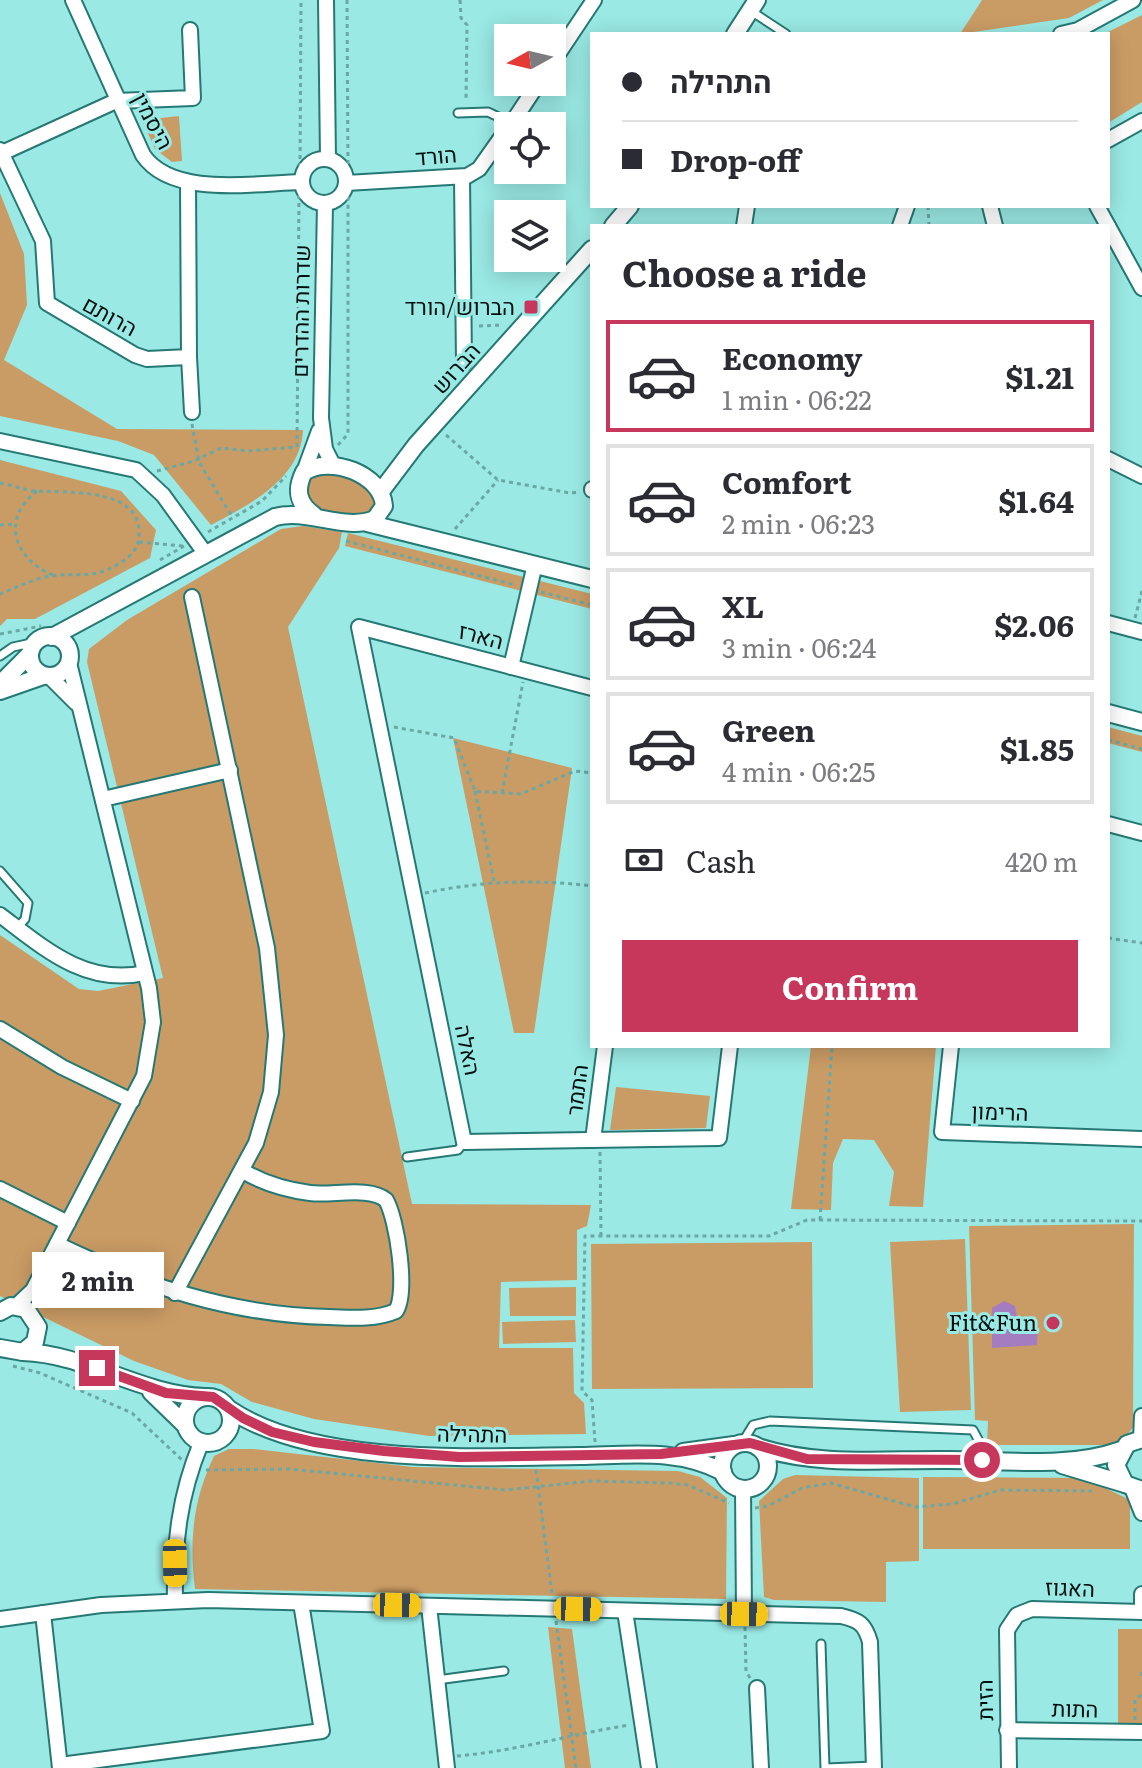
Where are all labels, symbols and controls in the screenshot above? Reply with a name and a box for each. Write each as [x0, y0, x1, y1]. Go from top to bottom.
north arrow [494, 24, 566, 96]
map controls [494, 24, 566, 272]
text: התהילה [670, 58, 772, 102]
street label: היסמין [126, 86, 183, 155]
button: locate [494, 112, 566, 184]
street label: הורד [414, 136, 458, 173]
text: Drop-off [670, 137, 800, 181]
button: layers [494, 200, 566, 272]
street label: שדרות ההדרים [282, 244, 317, 378]
text: Choose a ride [622, 245, 867, 298]
street label: הרותם [77, 286, 144, 343]
place label: הברוש/הורד [405, 289, 515, 322]
marker: הברוש/הורד [522, 298, 540, 316]
street label: הברוש [423, 334, 487, 400]
text: Economy [722, 335, 862, 379]
icon: car [626, 340, 698, 412]
text: $1.21 [1005, 354, 1074, 398]
text: 1 min · 06:22 [722, 379, 872, 418]
text: Comfort [722, 459, 852, 503]
icon: car [626, 464, 698, 536]
text: $1.64 [998, 478, 1074, 522]
text: 2 min · 06:23 [722, 503, 875, 542]
text: XL [722, 583, 764, 627]
icon: car [626, 588, 698, 660]
text: $2.06 [994, 602, 1074, 646]
street label: הארז [455, 613, 508, 656]
text: 3 min · 06:24 [722, 627, 876, 666]
text: Green [722, 707, 815, 751]
icon: car [626, 712, 698, 784]
text: $1.85 [1000, 726, 1074, 770]
text: 4 min · 06:25 [722, 751, 875, 790]
icon: cash [622, 838, 666, 882]
text: Cash [686, 838, 756, 882]
text: 420 m [1005, 841, 1078, 880]
button: Confirm [622, 940, 1078, 1032]
street label: האלה [448, 1021, 491, 1078]
street label: התמר [556, 1062, 595, 1117]
street label: הרימון [971, 1093, 1029, 1128]
callout: 2 min [31, 1252, 163, 1308]
text: 2 min [62, 1260, 134, 1299]
place label: Fit&Fun [949, 1305, 1037, 1338]
marker: Fit&Fun [1044, 1314, 1062, 1332]
route end [79, 1350, 115, 1386]
street label: התהילה [437, 1415, 508, 1450]
route start [964, 1442, 1000, 1478]
car [163, 1539, 187, 1587]
street label: האגוז [1045, 1569, 1096, 1604]
car [373, 1593, 421, 1617]
car [554, 1597, 602, 1621]
car [720, 1602, 768, 1626]
street label: הזית [967, 1679, 1000, 1721]
street label: התות [1051, 1691, 1099, 1724]

